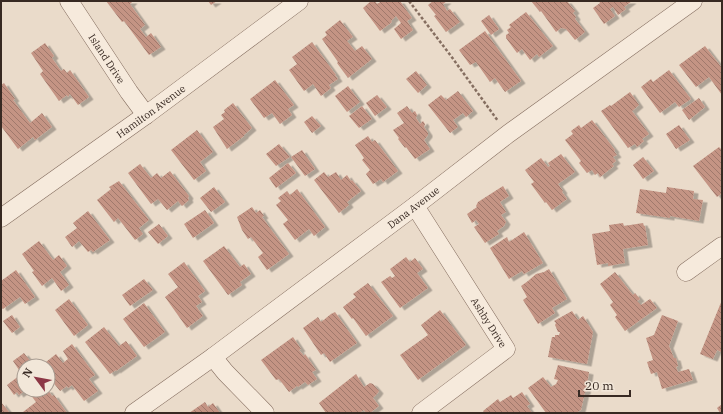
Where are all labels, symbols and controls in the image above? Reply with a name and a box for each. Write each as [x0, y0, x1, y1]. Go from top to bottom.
street label: Island Drive [86, 31, 128, 86]
street label: Hamilton Avenue [114, 82, 188, 141]
street label: Dana Avenue [385, 183, 442, 231]
street label: Ashby Drive [468, 295, 510, 350]
north arrow [16, 358, 56, 398]
text: N [19, 365, 36, 380]
scale bar [579, 372, 630, 398]
text: 20 m [585, 378, 614, 393]

